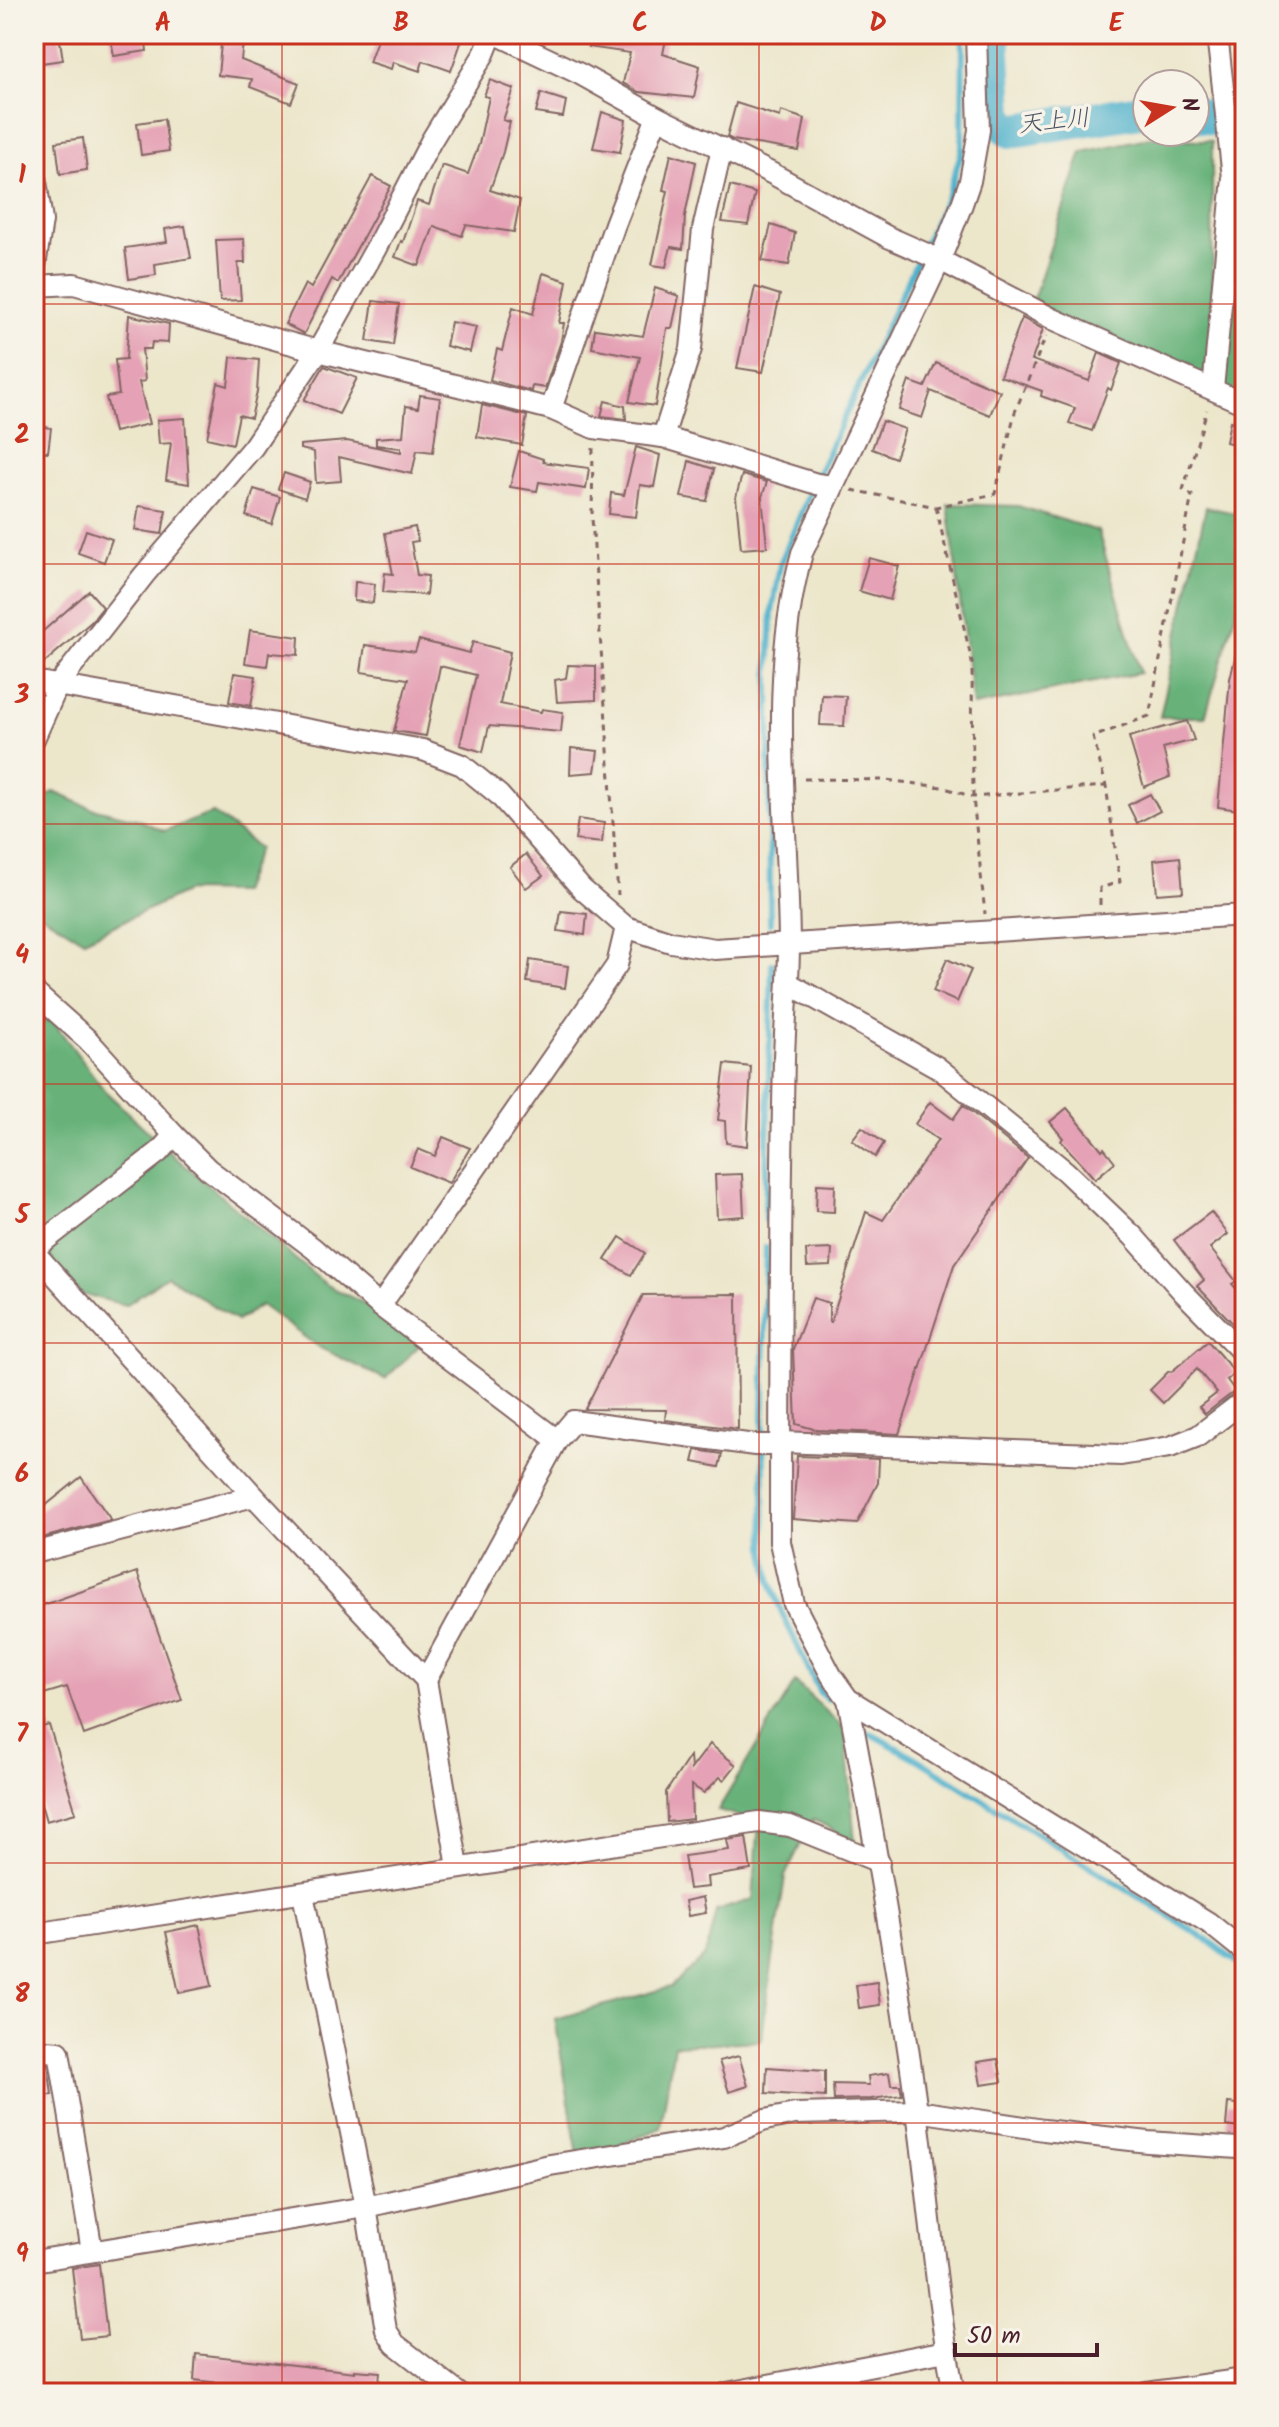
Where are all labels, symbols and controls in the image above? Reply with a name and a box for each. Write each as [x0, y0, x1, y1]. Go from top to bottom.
text: A [155, 3, 171, 45]
text: B [393, 3, 409, 45]
text: C [632, 3, 648, 45]
text: D [869, 3, 887, 45]
text: E [1109, 3, 1125, 45]
north arrow [1131, 68, 1211, 148]
text: N [1170, 95, 1207, 115]
water label: 天上川 [1016, 99, 1092, 145]
text: 1 [18, 155, 26, 197]
text: 2 [14, 415, 30, 457]
text: 3 [14, 675, 29, 717]
text: 4 [15, 935, 29, 977]
text: 5 [14, 1195, 30, 1237]
text: 6 [15, 1454, 29, 1496]
text: 7 [16, 1714, 29, 1756]
text: 8 [14, 1974, 30, 2016]
text: 9 [15, 2234, 29, 2276]
scale bar [955, 2307, 1097, 2357]
text: 50 m [967, 2317, 1021, 2356]

